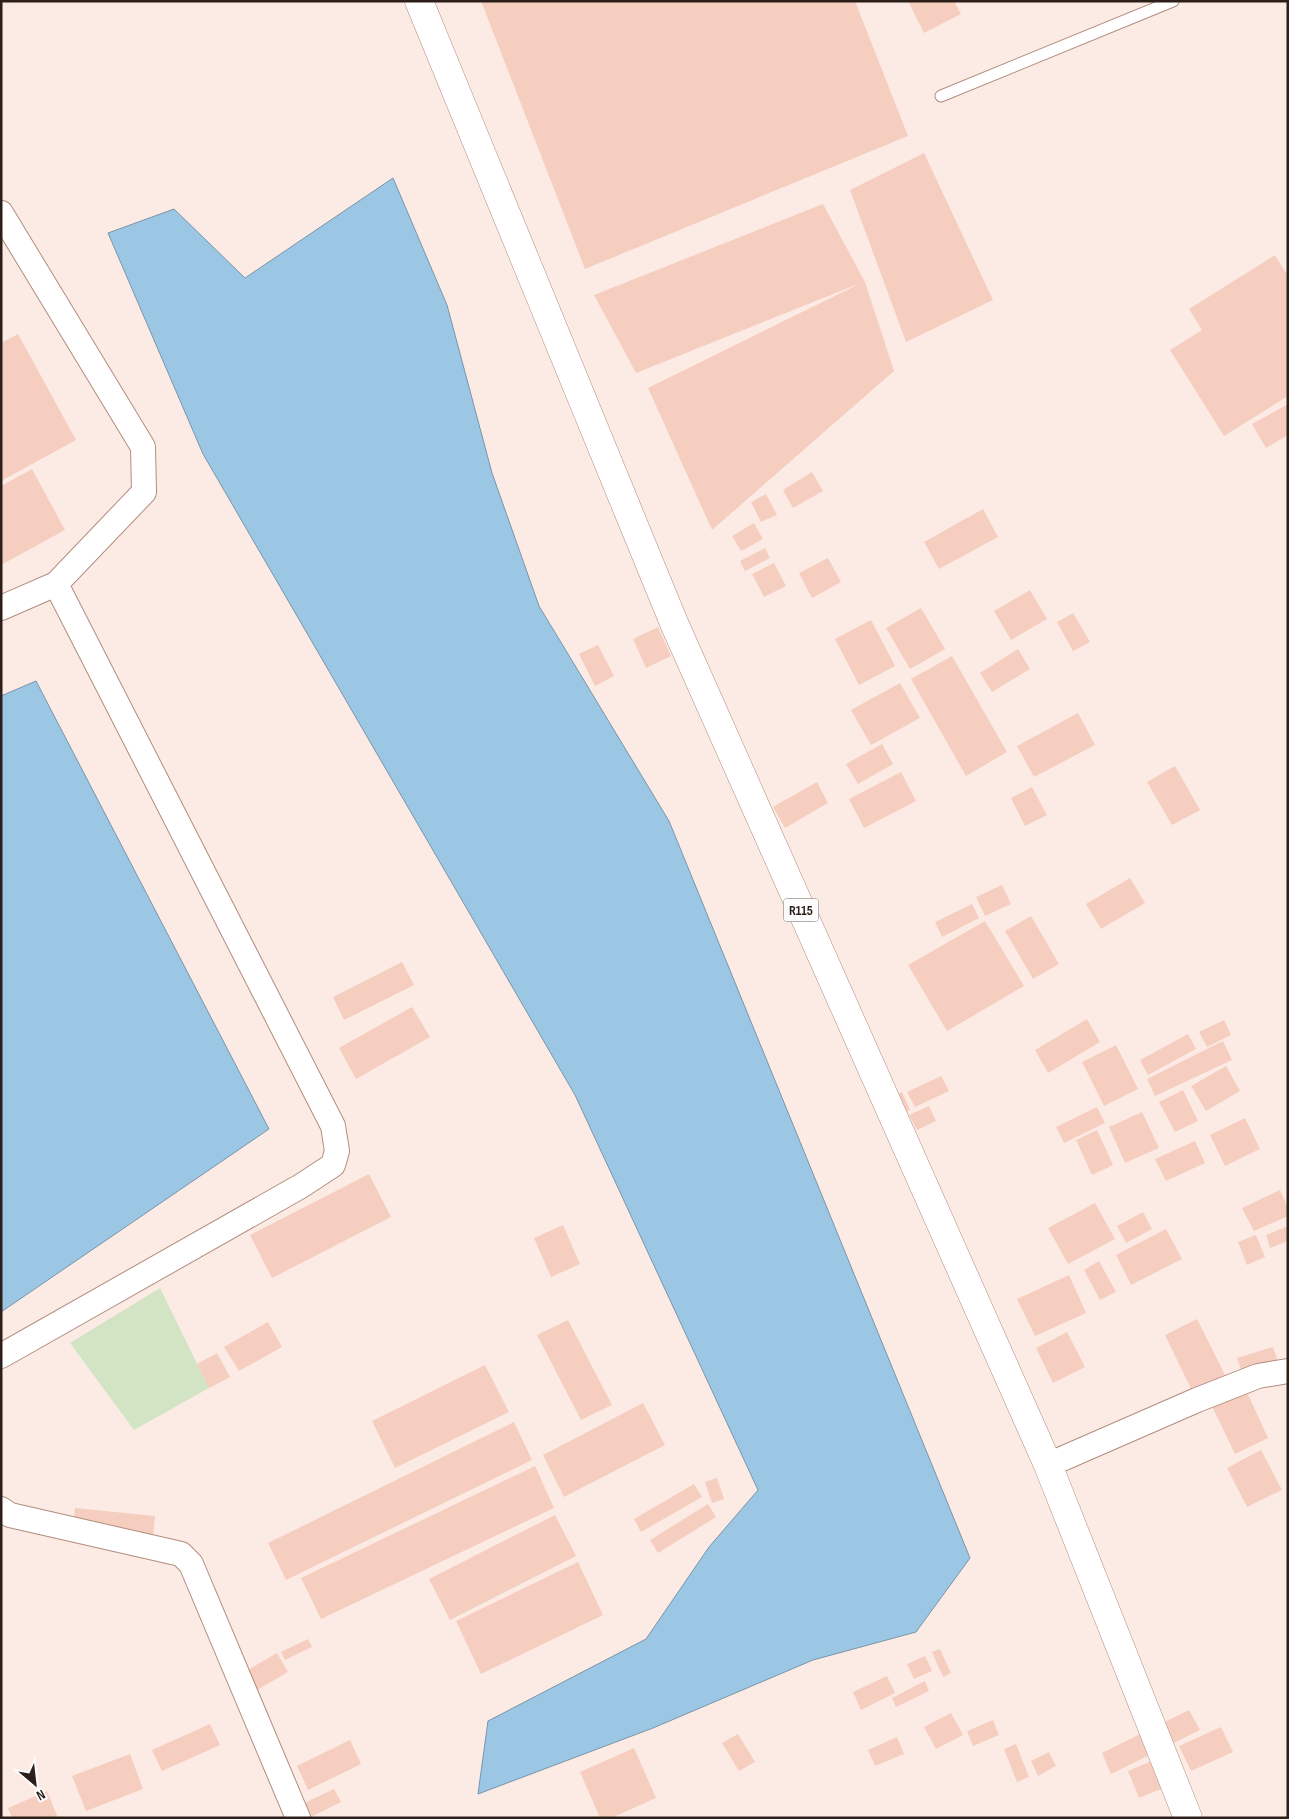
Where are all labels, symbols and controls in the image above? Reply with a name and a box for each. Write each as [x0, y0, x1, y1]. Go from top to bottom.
road number: R115 [784, 898, 818, 922]
north arrow [10, 1759, 60, 1809]
text: N [34, 1786, 48, 1804]

